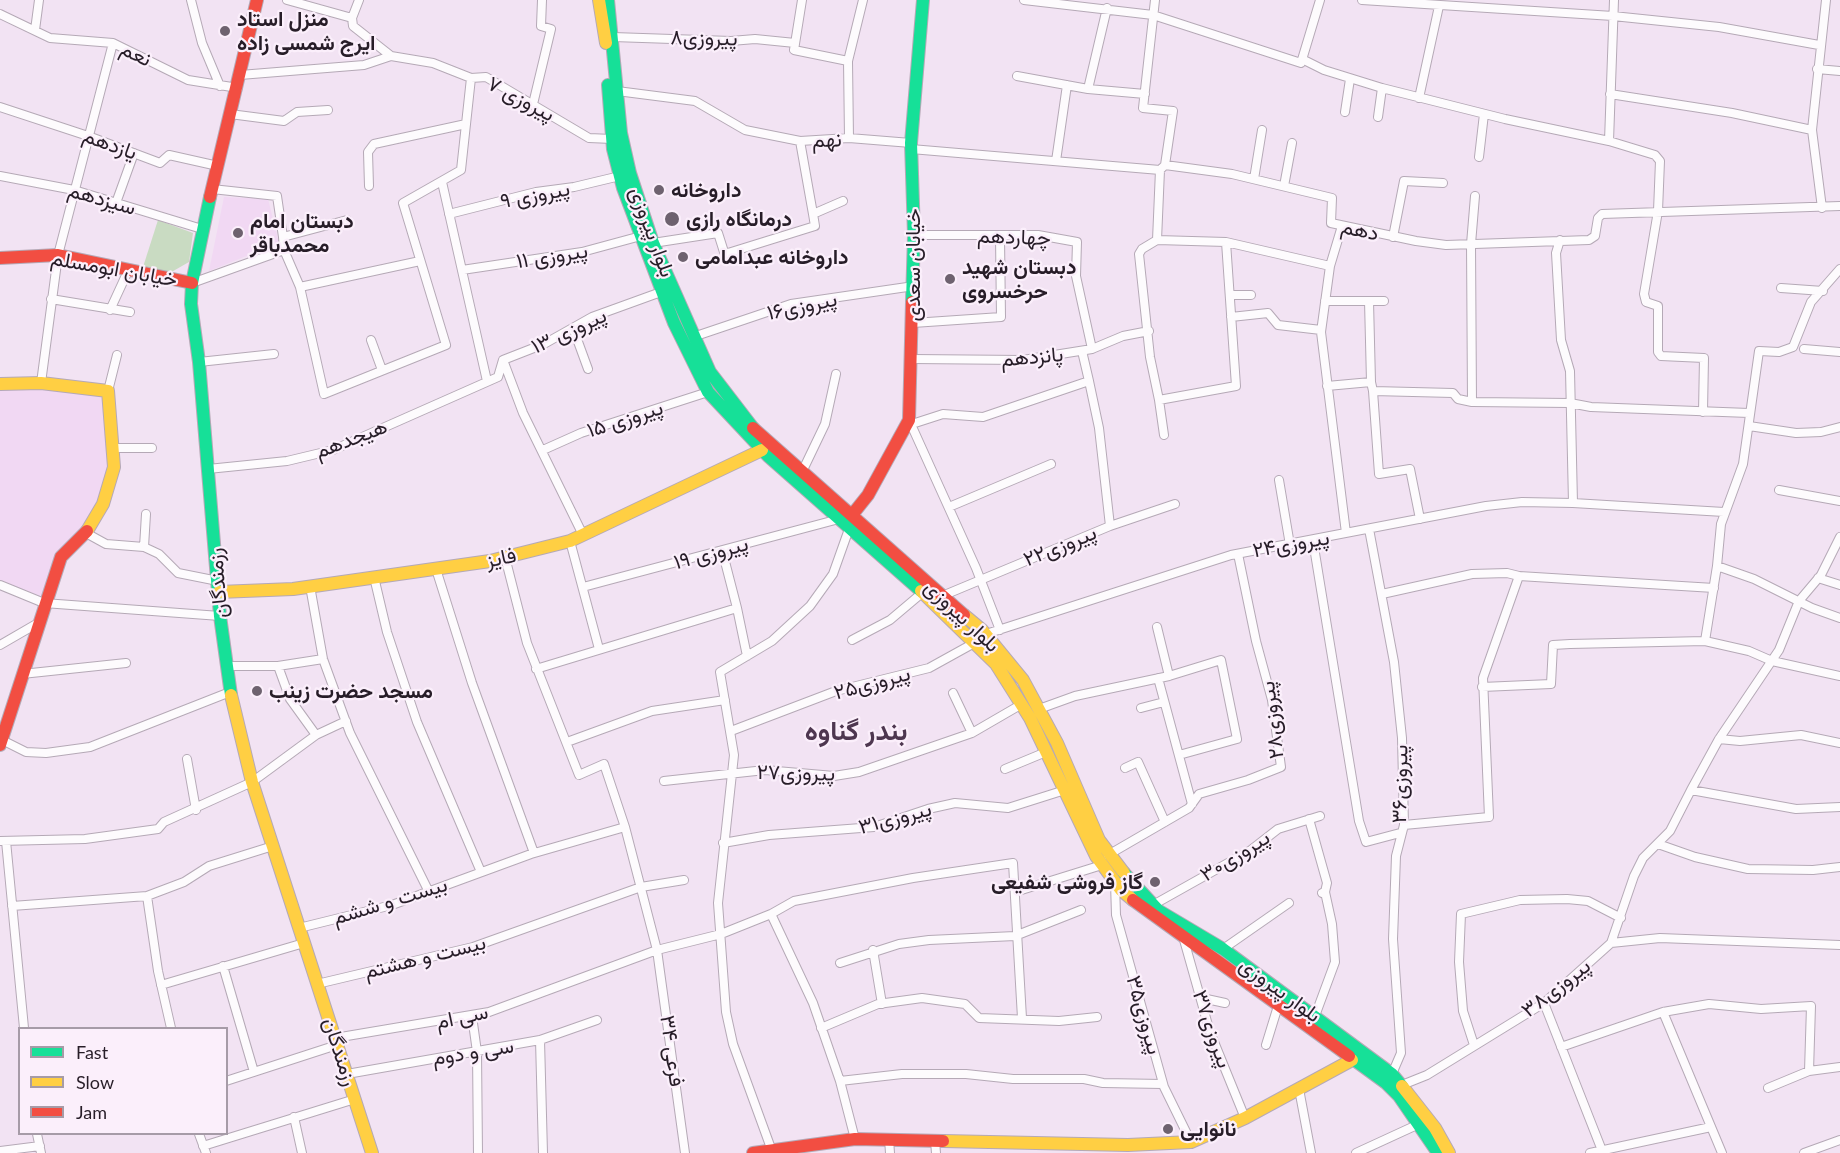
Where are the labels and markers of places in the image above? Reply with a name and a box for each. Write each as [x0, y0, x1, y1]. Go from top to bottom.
place label: منزل استاد ایرج شمسى زاده [237, 6, 376, 56]
marker: منزل استاد ایرج شمسى زاده [218, 24, 232, 38]
place label: داروخانه [671, 177, 741, 203]
marker: داروخانه [652, 183, 666, 197]
place label: درمانگاه رازی [686, 206, 792, 232]
place label: دبستان امام محمدباقر [250, 208, 354, 258]
marker: درمانگاه رازی [663, 210, 681, 228]
marker: دبستان امام محمدباقر [231, 226, 245, 240]
place label: داروخانه عبدامامی [695, 244, 849, 270]
marker: داروخانه عبدامامی [676, 250, 690, 264]
place label: دبستان شهید حرخسروی [962, 254, 1076, 304]
marker: دبستان شهید حرخسروی [943, 272, 957, 286]
place label: مسجد حضرت زینب [269, 678, 433, 704]
marker: مسجد حضرت زینب [250, 684, 264, 698]
place label: گاز فروشی شفیعی [991, 869, 1143, 895]
marker: گاز فروشی شفیعی [1148, 875, 1162, 889]
place label: نانوایی [1180, 1116, 1237, 1142]
marker: نانوایی [1161, 1122, 1175, 1136]

